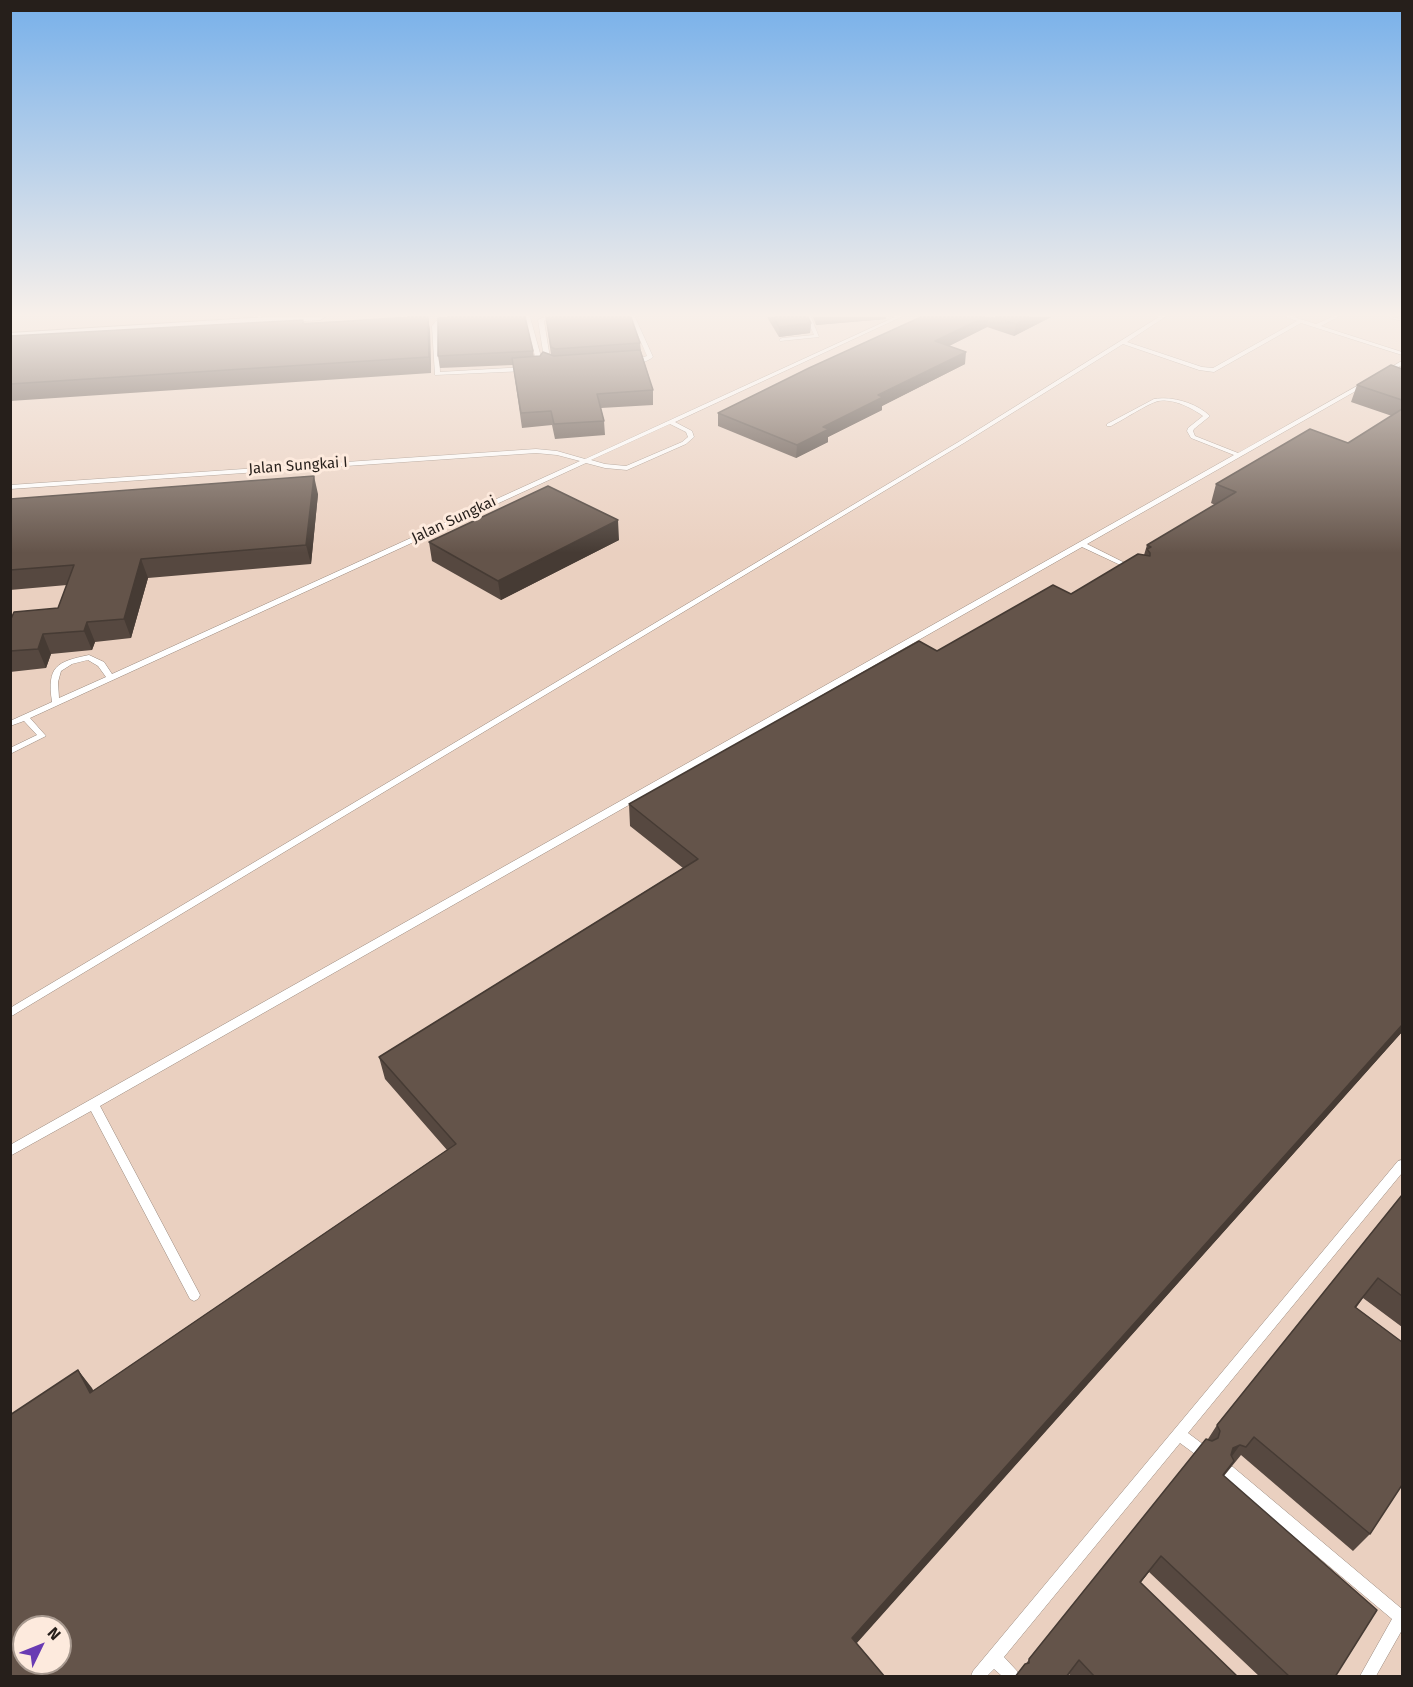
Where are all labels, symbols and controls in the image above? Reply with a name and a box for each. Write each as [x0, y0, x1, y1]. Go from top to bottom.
street label: Jalan Sungkai I [248, 454, 348, 478]
street label: Jalan Sungkai [409, 493, 499, 547]
north arrow [12, 1615, 72, 1675]
text: N [43, 1623, 65, 1644]

